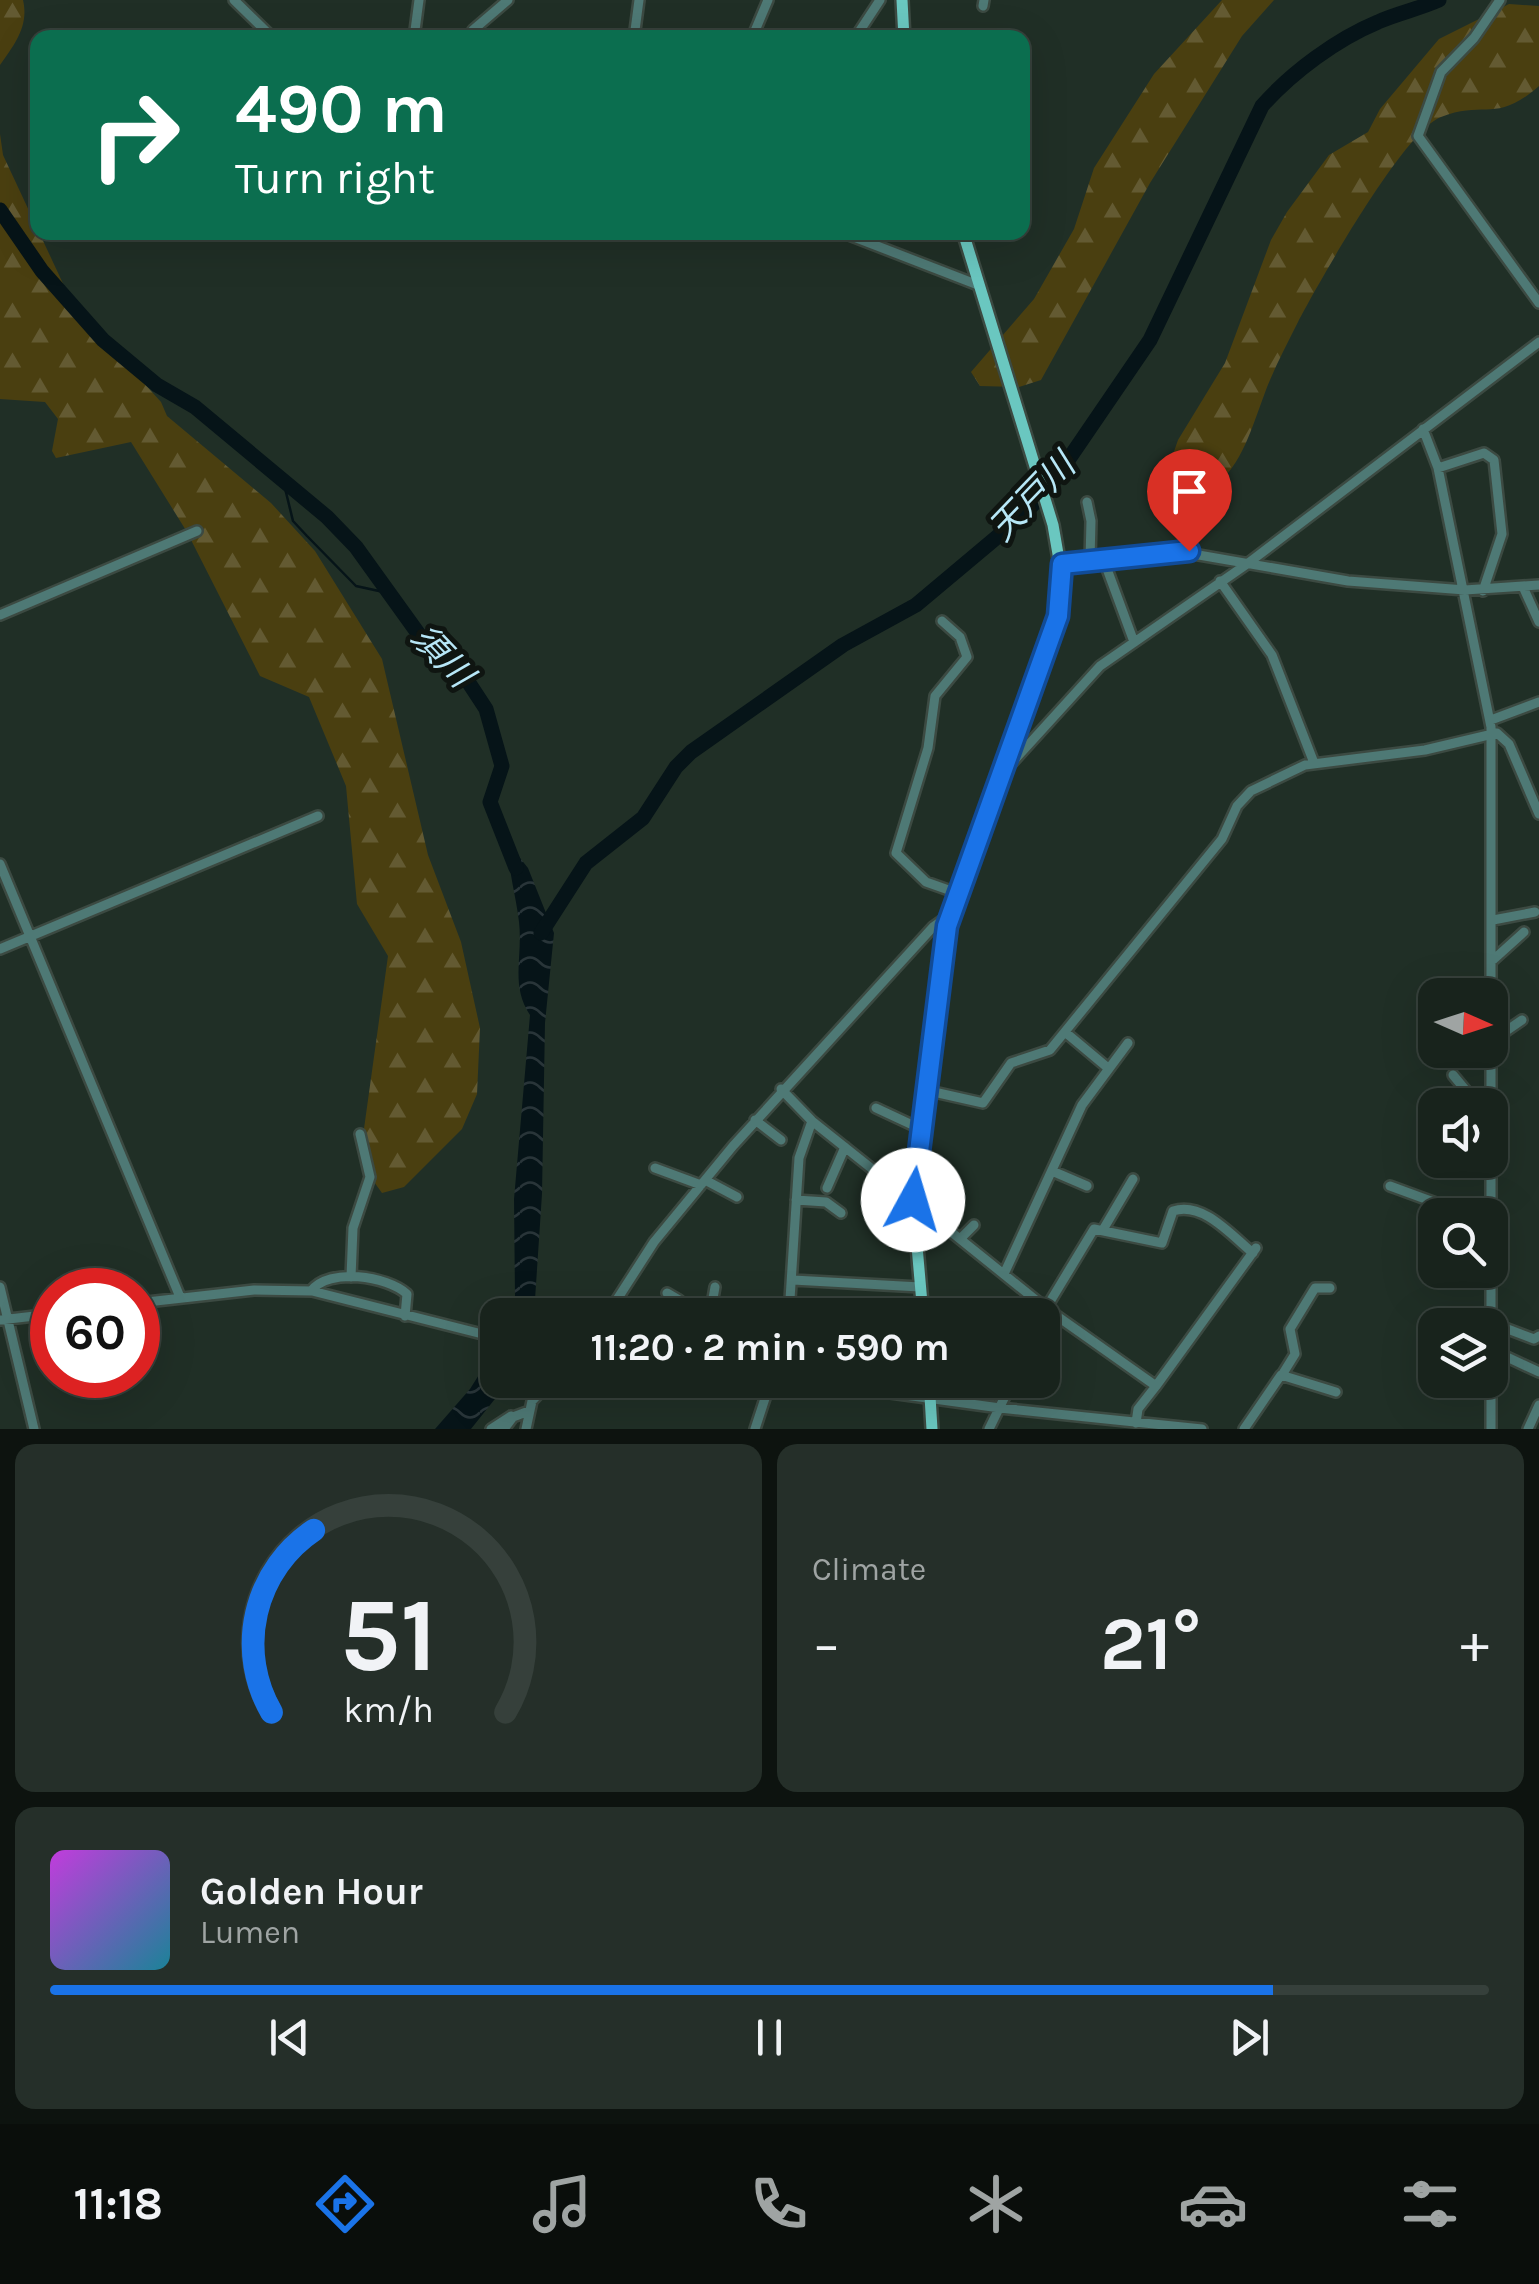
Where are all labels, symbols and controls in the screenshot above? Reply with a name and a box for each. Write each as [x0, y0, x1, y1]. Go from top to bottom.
text: 490 m [235, 68, 448, 150]
icon: right [70, 70, 200, 200]
text: Turn right [235, 152, 435, 204]
water label: 天戸川 [981, 442, 1086, 549]
pin [1147, 449, 1232, 552]
icon: arrive [1162, 464, 1217, 519]
water label: 須川 [403, 617, 484, 698]
north arrow [1418, 978, 1508, 1068]
map controls [1418, 978, 1508, 1398]
button: sound [1418, 1088, 1508, 1178]
position arrow [861, 1148, 965, 1252]
button: search [1418, 1198, 1508, 1288]
speed limit sign: 60 [30, 1268, 160, 1398]
button: layers [1418, 1308, 1508, 1398]
text: 11:20 · 2 min · 590 m [591, 1325, 949, 1370]
text: Climate [812, 1551, 926, 1588]
text: 51 [340, 1575, 437, 1696]
text: 21° [1100, 1600, 1201, 1688]
text: − [812, 1612, 841, 1676]
text: + [1460, 1612, 1489, 1676]
text: km/h [343, 1689, 434, 1731]
text: Golden Hour [200, 1869, 423, 1914]
text: Lumen [200, 1914, 300, 1951]
icon: previous [262, 2010, 317, 2065]
icon: pause [742, 2010, 797, 2065]
icon: next [1222, 2010, 1277, 2065]
icon: directions [310, 2169, 380, 2239]
icon: music [527, 2169, 597, 2239]
icon: phone [744, 2169, 814, 2239]
icon: climate [961, 2169, 1031, 2239]
icon: car [1178, 2169, 1248, 2239]
icon: filters [1395, 2169, 1465, 2239]
text: 11:18 [74, 2178, 163, 2230]

